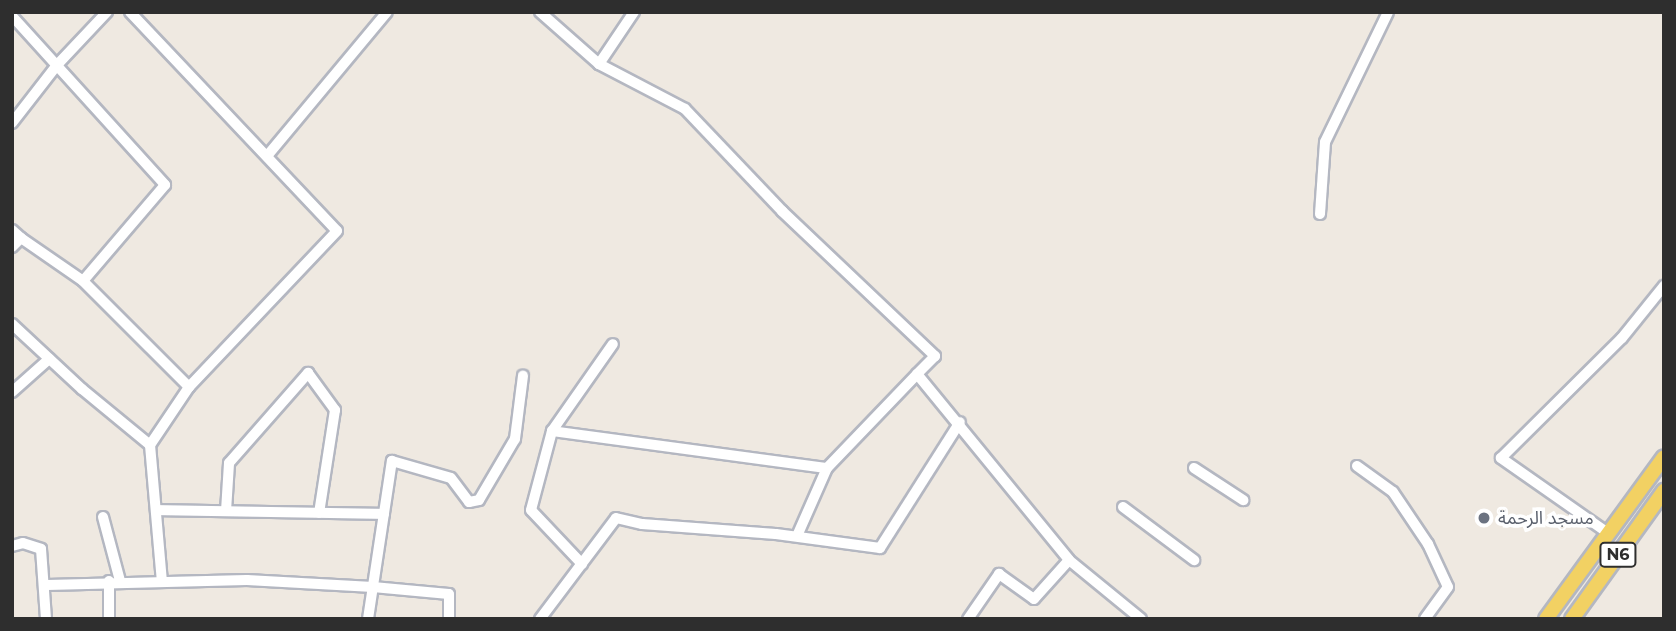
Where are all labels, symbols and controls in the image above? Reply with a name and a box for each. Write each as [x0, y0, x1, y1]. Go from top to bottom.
place label: مسجد الرحمة [1498, 507, 1594, 529]
marker: مسجد الرحمة [1476, 510, 1492, 526]
road number: N6 [1599, 542, 1637, 568]

